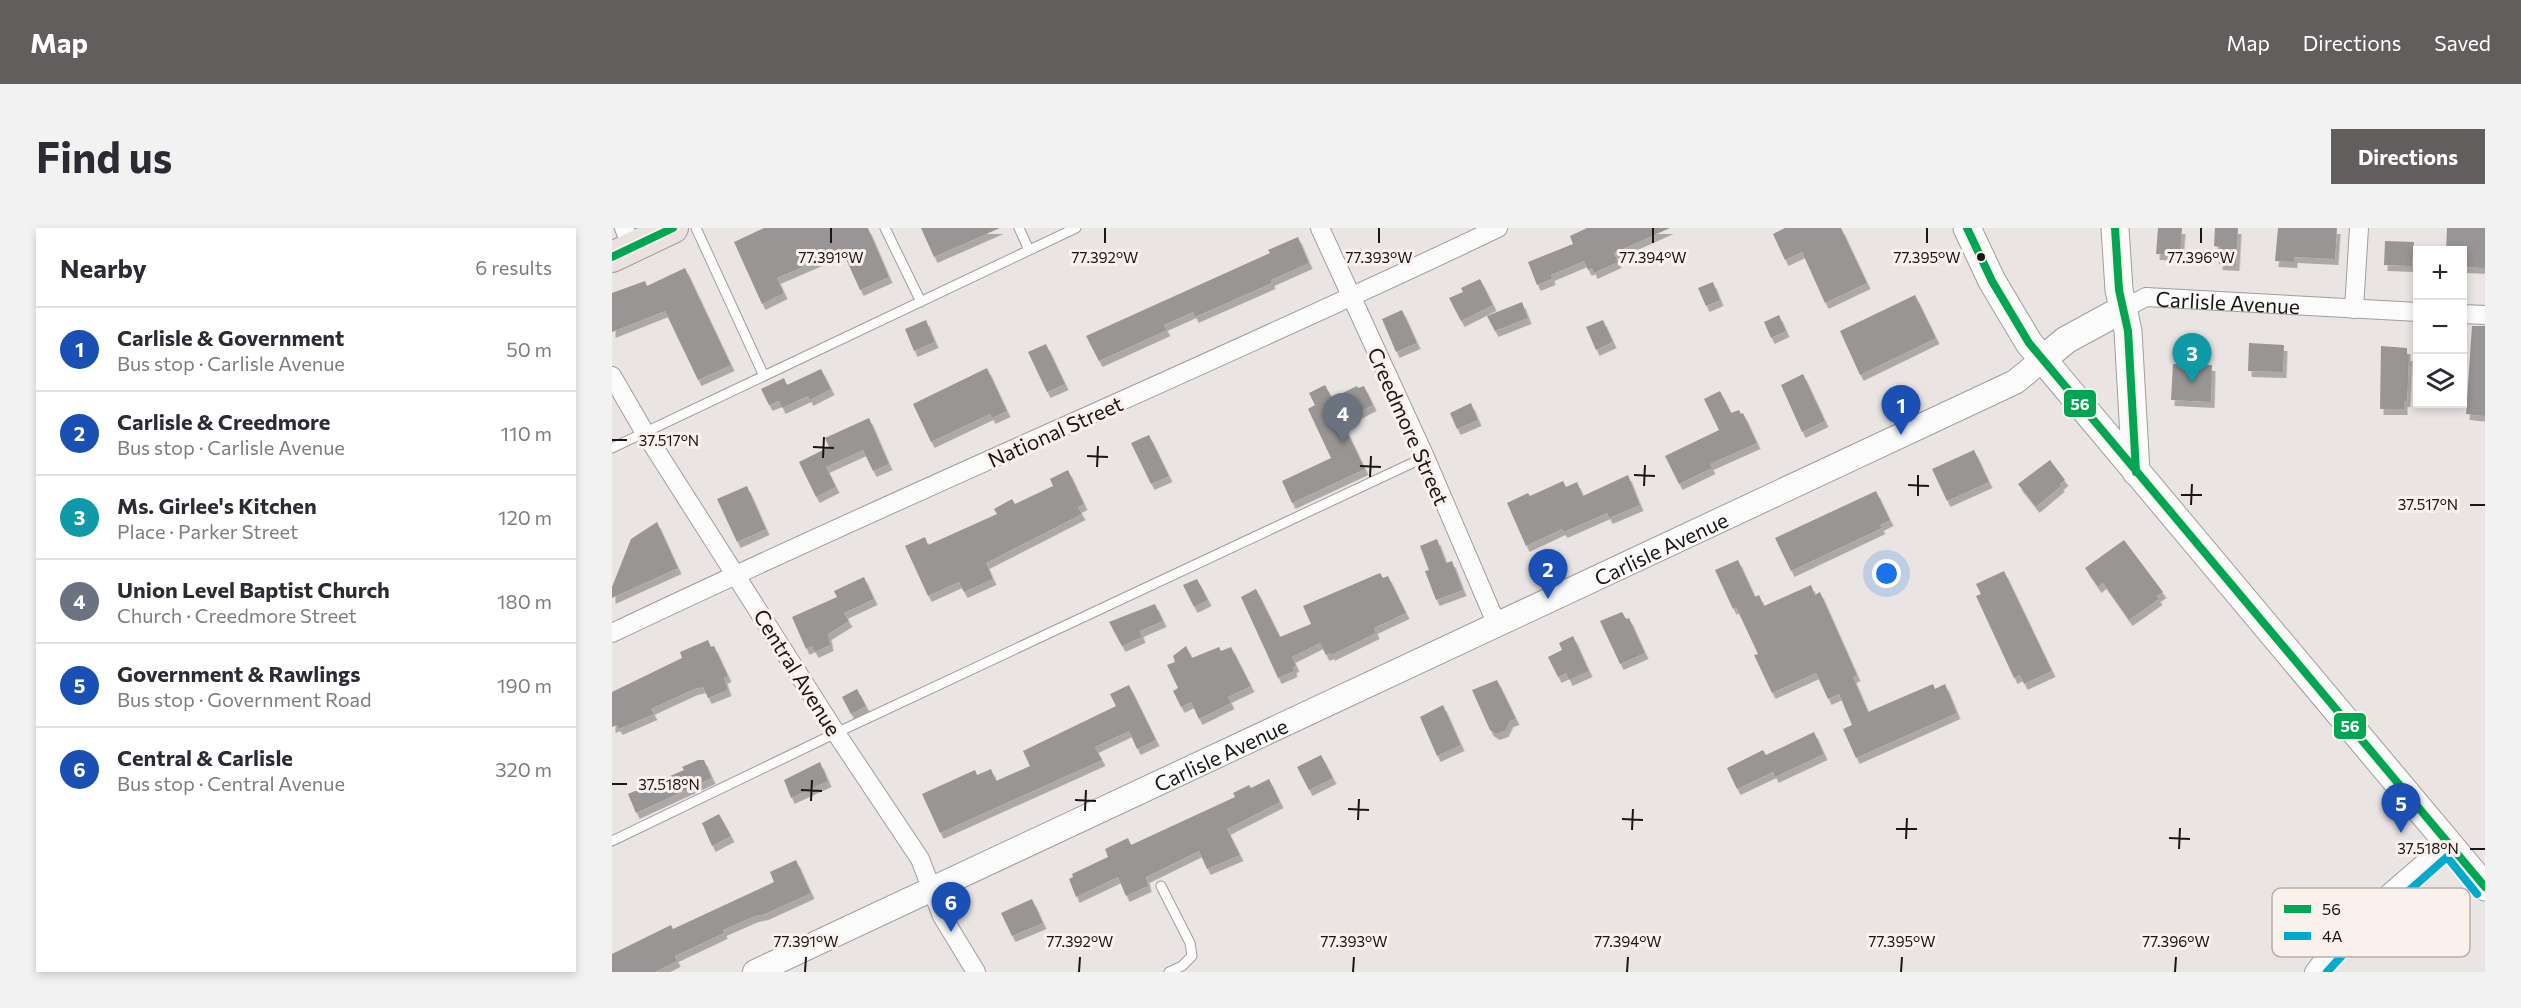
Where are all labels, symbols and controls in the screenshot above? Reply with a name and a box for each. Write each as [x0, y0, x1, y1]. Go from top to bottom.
text: Map [30, 25, 88, 59]
text: Map [2227, 30, 2270, 55]
text: Directions [2303, 30, 2401, 55]
text: Saved [2434, 30, 2491, 55]
button: Directions [2331, 129, 2485, 184]
text: Find us [36, 130, 172, 182]
map controls [2413, 246, 2467, 408]
button: + [2413, 246, 2467, 300]
text: 77.391°W [799, 248, 863, 266]
text: 77.392°W [1072, 248, 1138, 266]
text: 77.393°W [1346, 248, 1412, 266]
text: 77.394°W [1619, 248, 1687, 266]
text: 77.395°W [1893, 248, 1961, 266]
text: 77.396°W [2167, 248, 2235, 266]
unlabelled marker [1975, 251, 1987, 263]
text: Nearby [60, 252, 147, 283]
text: 6 results [475, 255, 552, 279]
street label: Carlisle Avenue [2155, 285, 2301, 318]
button: − [2413, 300, 2467, 354]
text: Carlisle & Government [117, 324, 344, 351]
pin: 3 [2172, 334, 2212, 383]
text: 1 [75, 337, 84, 361]
text: 50 m [506, 337, 552, 361]
street label: Creedmore Street [1363, 343, 1455, 509]
text: Bus stop · Carlisle Avenue [117, 351, 345, 375]
button: layers [2413, 354, 2467, 408]
pin: 1 [1882, 386, 1920, 435]
line badge: 56 [2063, 389, 2097, 418]
street label: National Street [984, 390, 1126, 472]
pin: 4 [1324, 394, 1362, 443]
text: 56 [2070, 394, 2090, 413]
text: Carlisle & Creedmore [117, 408, 330, 435]
text: 2 [74, 421, 85, 445]
text: 110 m [501, 421, 552, 445]
text: 37.517°N [639, 431, 699, 449]
text: Bus stop · Carlisle Avenue [117, 435, 345, 459]
text: Ms. Girlee's Kitchen [117, 492, 317, 519]
text: 37.517°N [2398, 495, 2458, 513]
text: 3 [74, 505, 85, 529]
text: 120 m [498, 505, 552, 529]
street label: Carlisle Avenue [1590, 506, 1731, 590]
text: Place · Parker Street [117, 519, 298, 543]
pin: 2 [1528, 550, 1568, 599]
your location [1872, 559, 1901, 588]
text: Union Level Baptist Church [117, 576, 390, 603]
text: 4 [73, 589, 86, 613]
text: 180 m [497, 589, 552, 613]
text: Church · Creedmore Street [117, 603, 357, 627]
street label: Central Avenue [749, 604, 847, 740]
text: Government & Rawlings [117, 660, 360, 687]
text: 5 [74, 673, 85, 697]
text: 190 m [497, 673, 552, 697]
text: Bus stop · Government Road [117, 687, 372, 711]
street label: Carlisle Avenue [1150, 712, 1291, 796]
line badge: 56 [2333, 712, 2367, 740]
text: 56 [2340, 716, 2360, 735]
text: Central & Carlisle [117, 744, 293, 771]
text: 6 [73, 757, 86, 781]
text: 320 m [495, 757, 552, 781]
text: Bus stop · Central Avenue [117, 771, 345, 795]
text: 37.518°N [638, 775, 700, 793]
pin: 5 [2382, 784, 2420, 833]
text: 37.518°N [2397, 839, 2459, 857]
pin: 6 [932, 882, 970, 932]
legend [2272, 888, 2470, 957]
text: 56 [2322, 899, 2341, 918]
text: 4A [2322, 926, 2343, 945]
text: 77.391°W [774, 932, 838, 950]
text: 77.392°W [1047, 932, 1113, 950]
text: 77.393°W [1321, 932, 1387, 950]
text: 77.394°W [1594, 932, 1662, 950]
text: 77.395°W [1868, 932, 1936, 950]
text: 77.396°W [2142, 932, 2210, 950]

